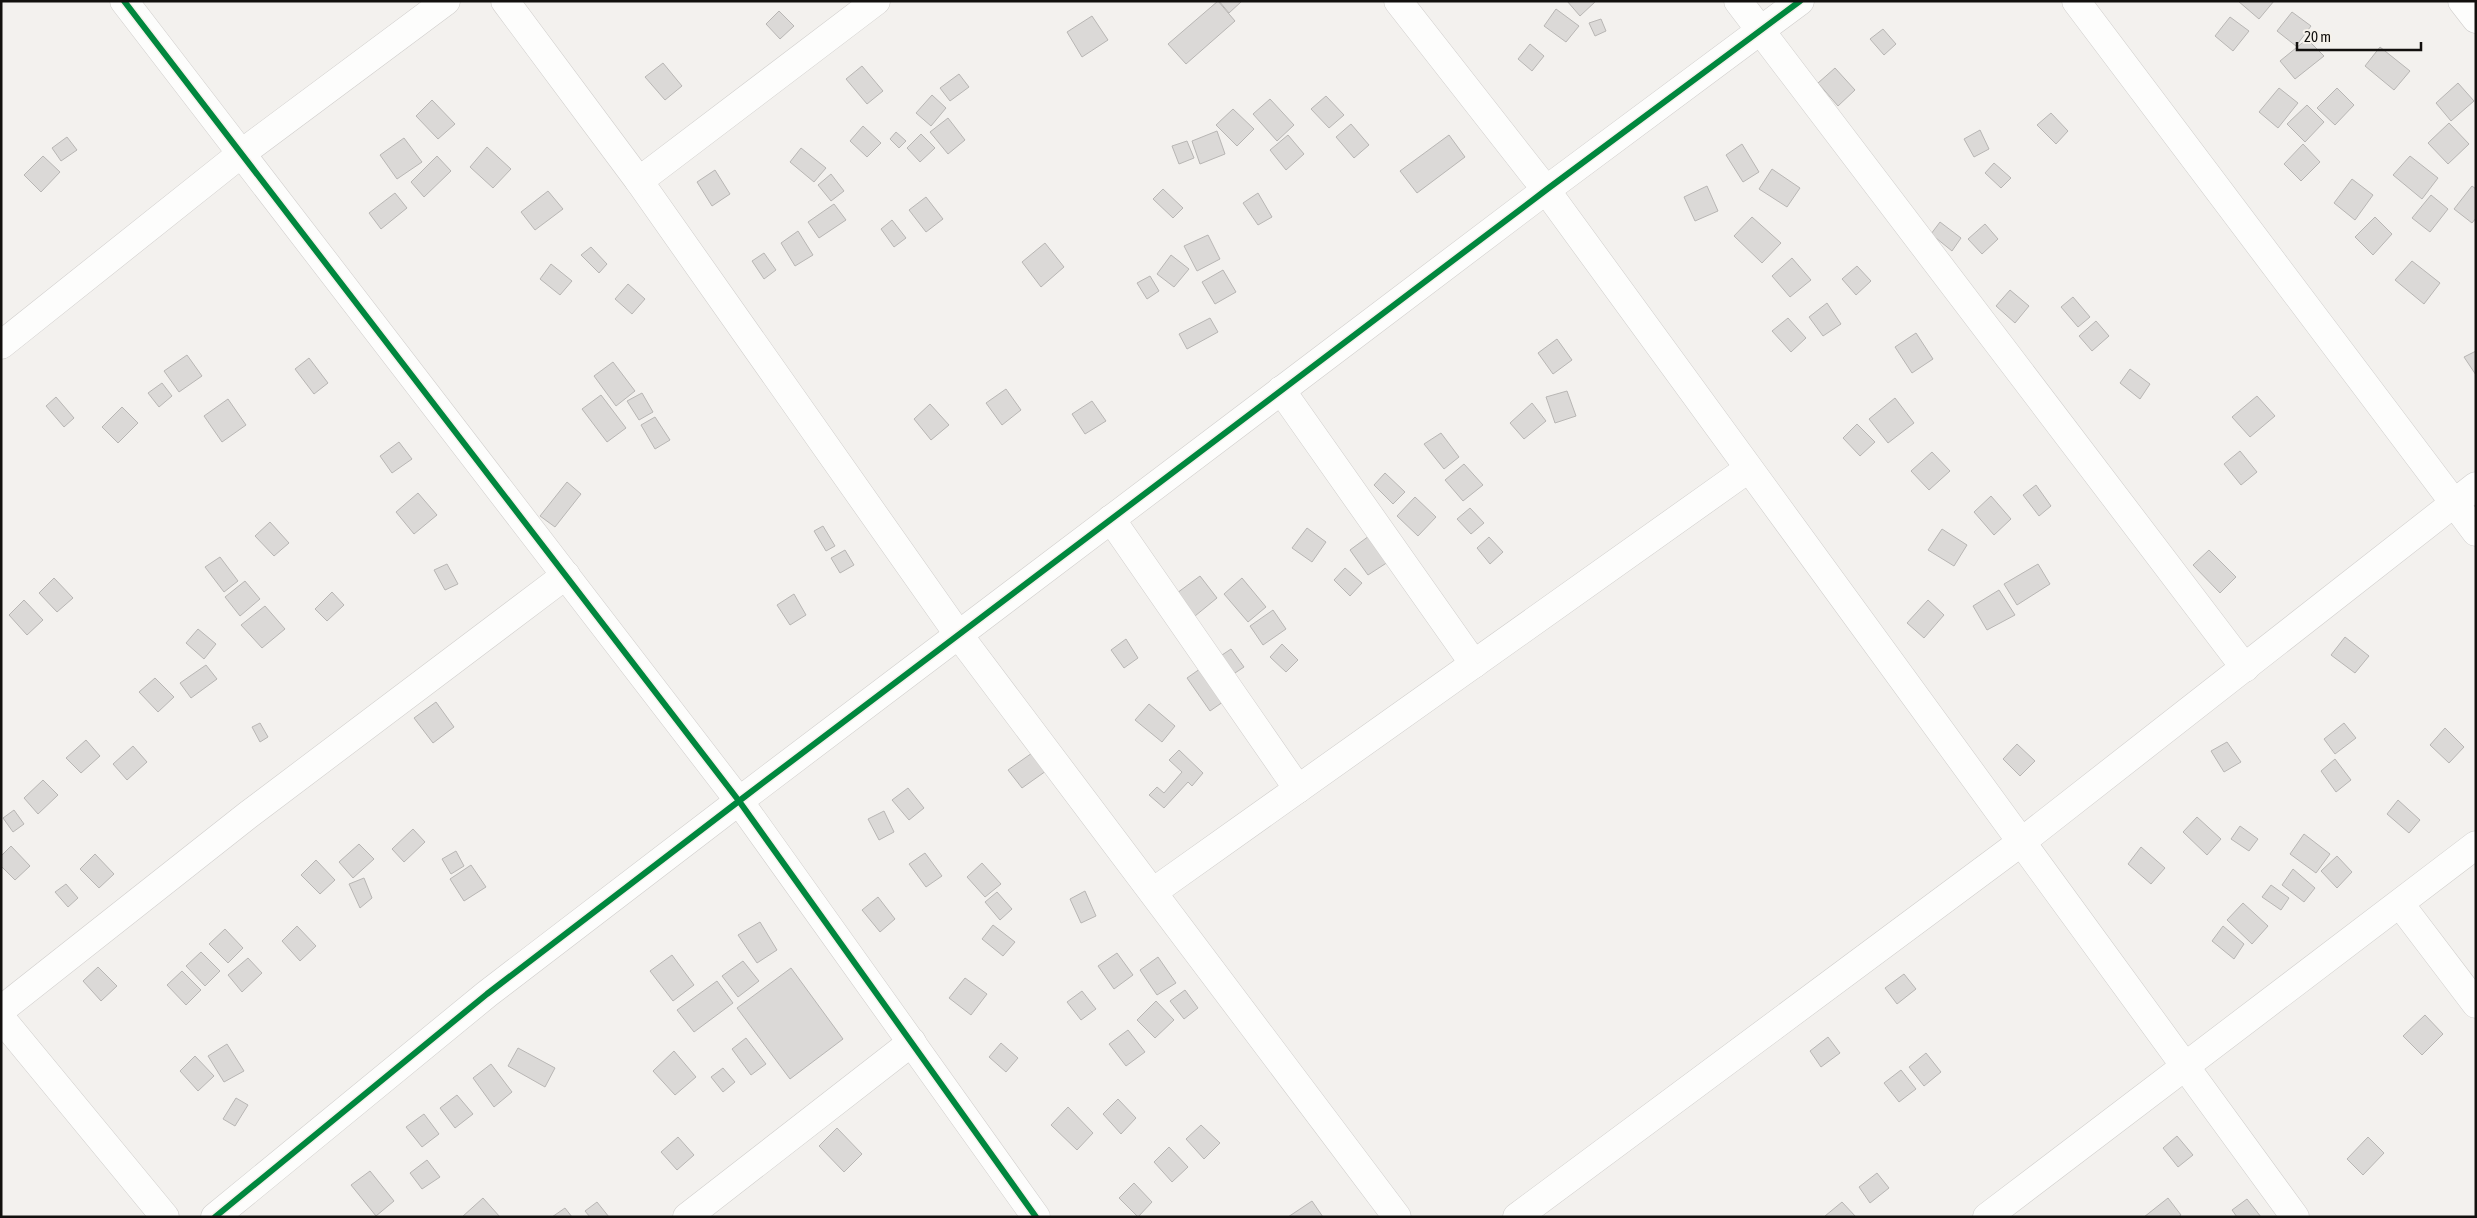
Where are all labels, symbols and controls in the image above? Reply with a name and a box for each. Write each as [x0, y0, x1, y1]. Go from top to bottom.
scale bar [2297, 20, 2421, 52]
text: 20 m [2304, 28, 2331, 45]

